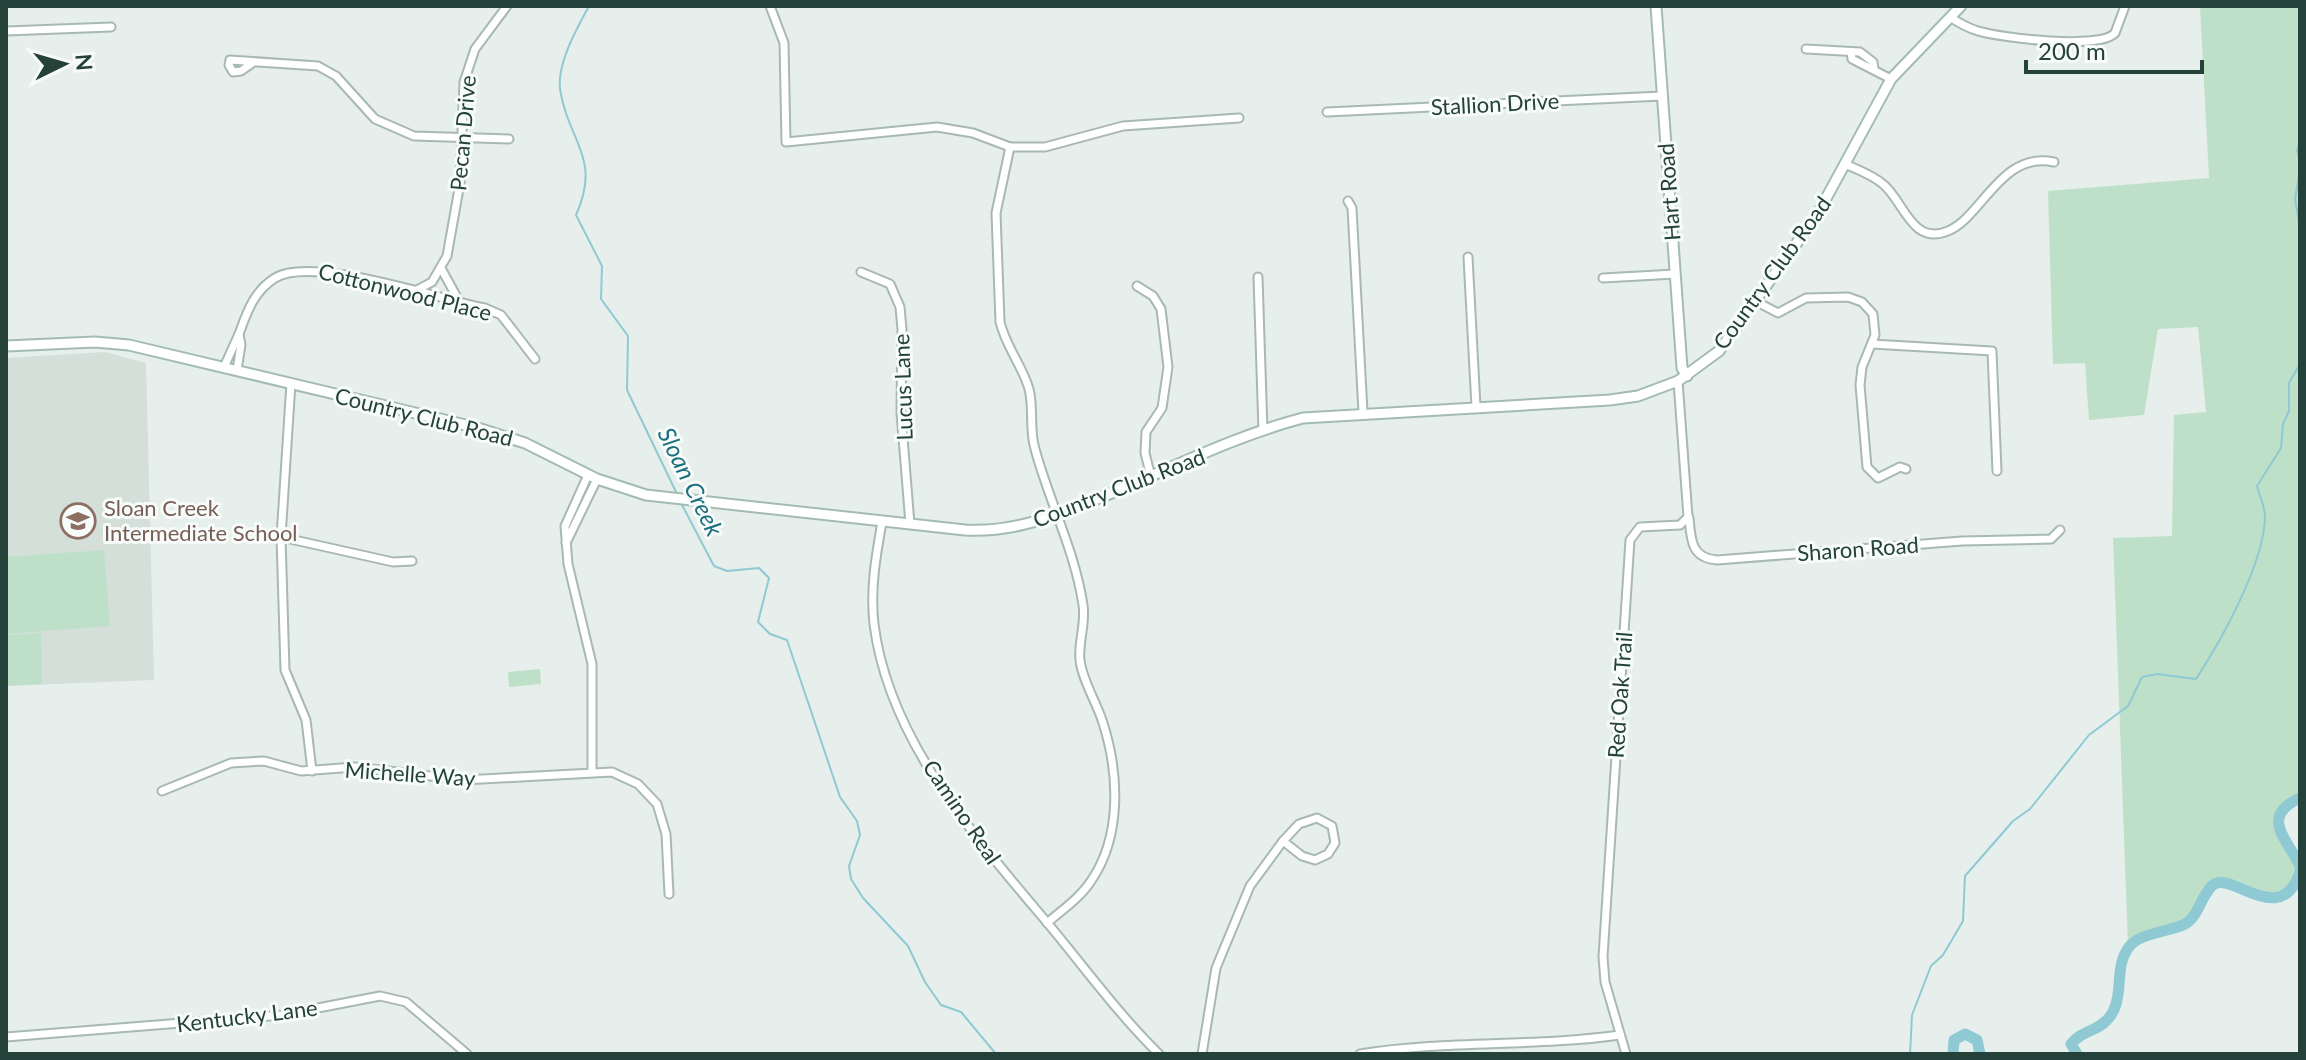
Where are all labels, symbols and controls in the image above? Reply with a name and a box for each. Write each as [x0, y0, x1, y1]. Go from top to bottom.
north arrow [24, 24, 104, 104]
scale bar [2026, 24, 2202, 74]
text: 200 m [2038, 36, 2106, 65]
text: N [70, 53, 99, 72]
street label: Pecan Drive [444, 74, 481, 192]
street label: Stallion Drive [1430, 87, 1560, 120]
street label: Hart Road [1652, 142, 1685, 242]
street label: Country Club Road [1707, 191, 1836, 354]
street label: Cottonwood Place [316, 257, 495, 326]
street label: Lucus Lane [887, 333, 918, 441]
street label: Country Club Road [332, 381, 516, 452]
water label: Sloan Creek [653, 422, 730, 541]
street label: Country Club Road [1029, 442, 1209, 533]
place label: Sloan Creek Intermediate School [104, 494, 298, 546]
school or university icon: Sloan Creek Intermediate School [59, 502, 97, 540]
street label: Sharon Road [1796, 531, 1920, 566]
street label: Red Oak Trail [1602, 631, 1637, 759]
street label: Camino Real [918, 754, 1007, 869]
street label: Michelle Way [344, 755, 477, 792]
street label: Kentucky Lane [175, 993, 319, 1038]

